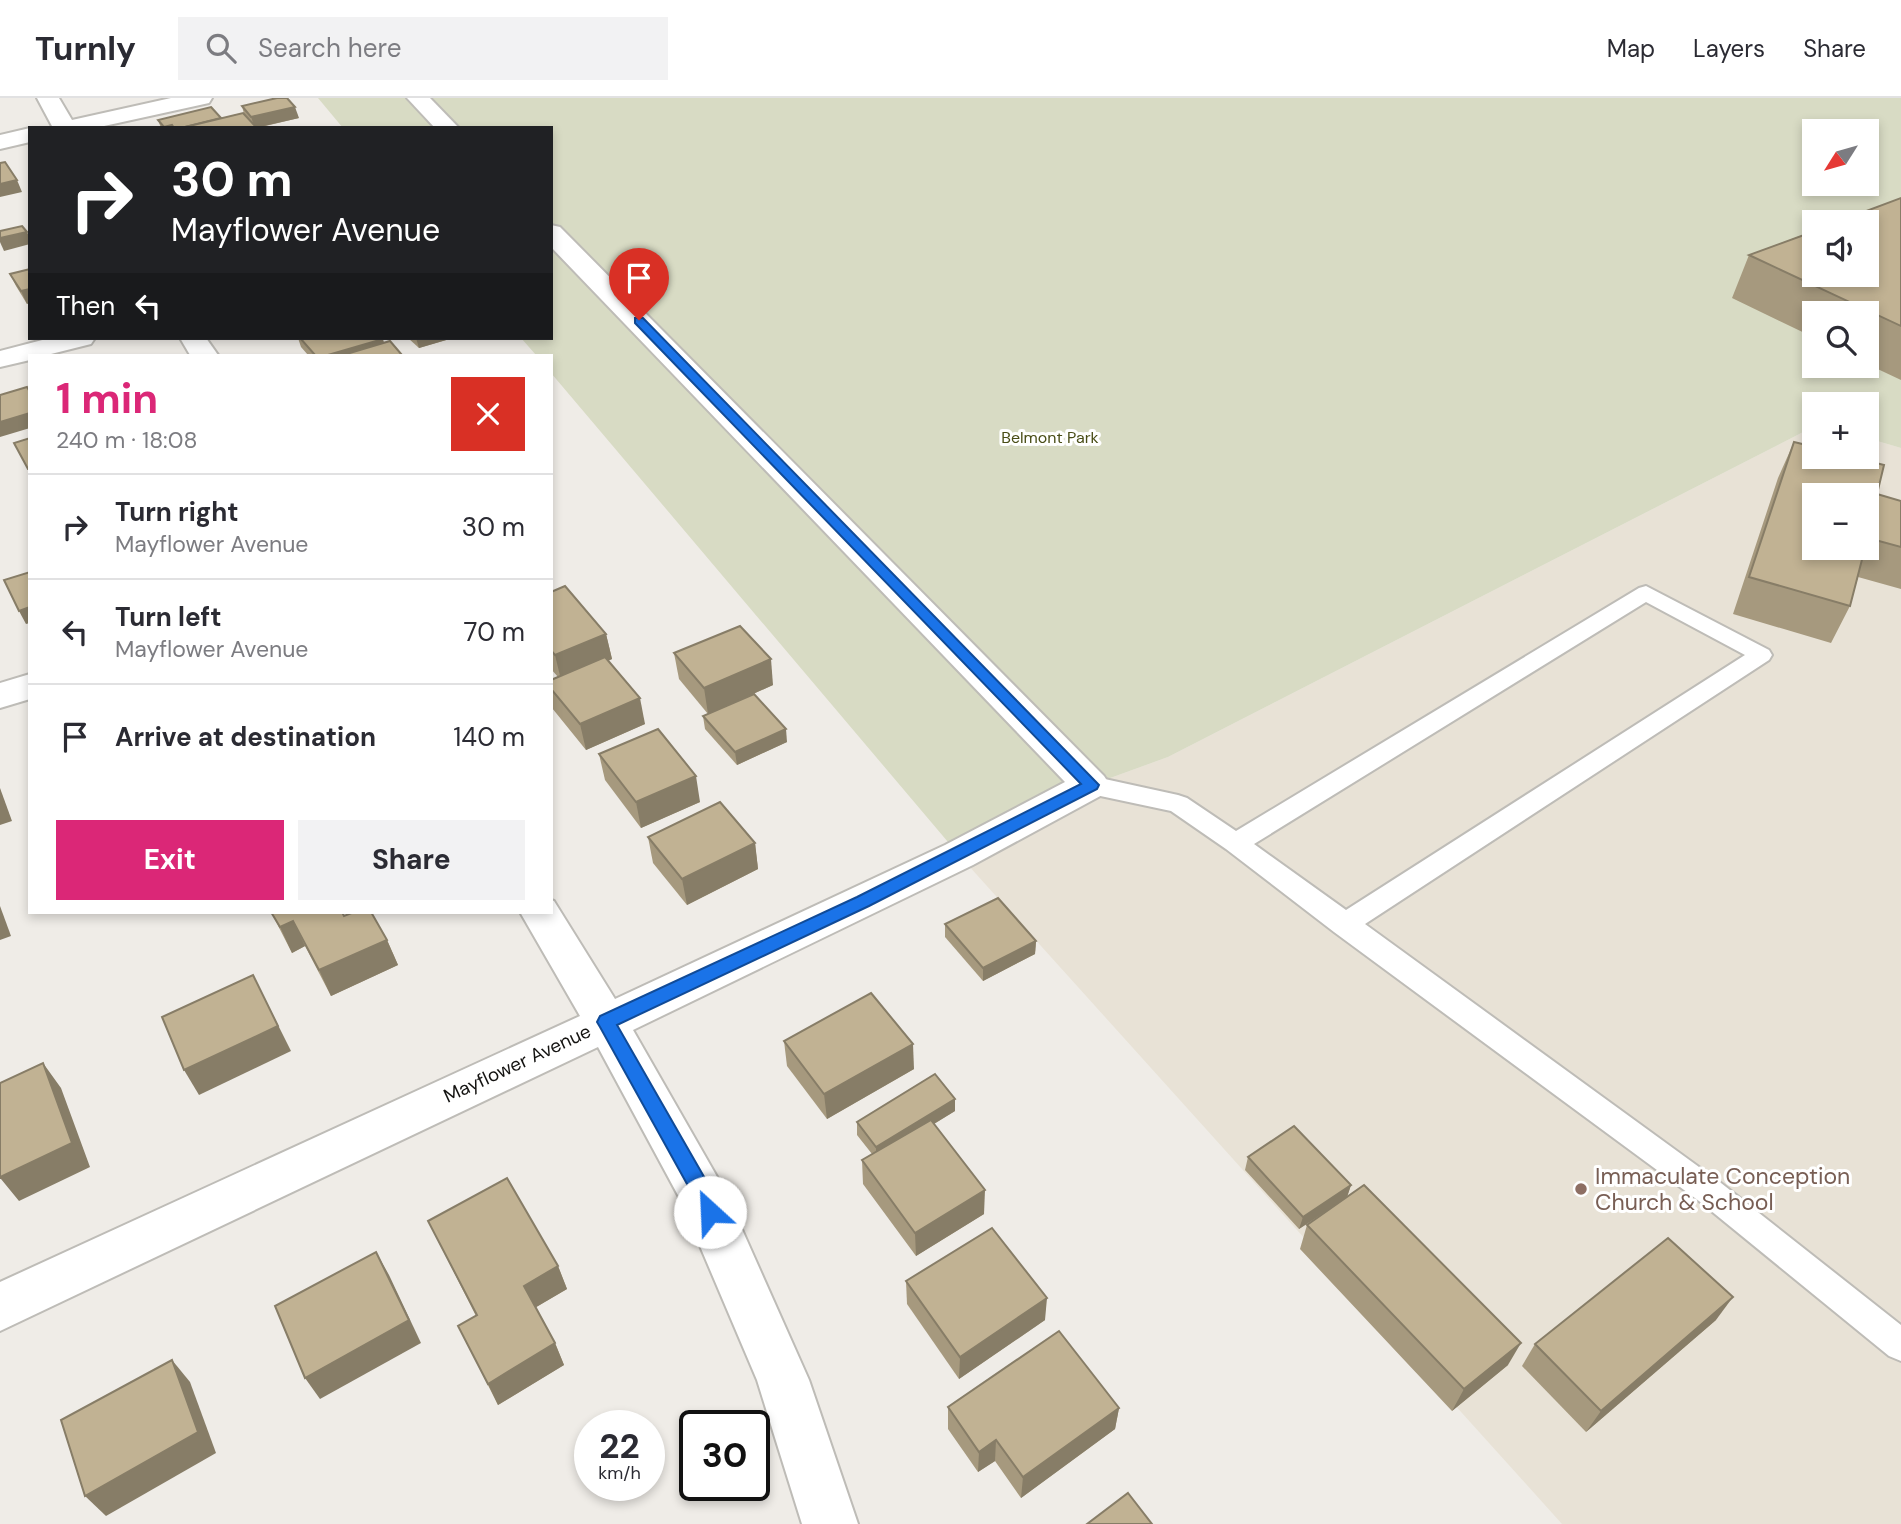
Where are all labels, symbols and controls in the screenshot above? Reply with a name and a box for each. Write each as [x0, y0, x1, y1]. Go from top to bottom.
search box [178, 17, 668, 80]
text: Turnly [35, 27, 136, 70]
icon: search [202, 29, 240, 67]
text: Search here [258, 31, 401, 65]
text: Map [1607, 33, 1655, 64]
text: Layers [1693, 33, 1765, 64]
text: Share [1803, 33, 1866, 64]
north arrow [1802, 119, 1880, 196]
map controls [1802, 119, 1879, 560]
text: 30 m [171, 147, 293, 211]
icon: right [56, 154, 147, 245]
text: Mayflower Avenue [171, 209, 440, 251]
button: sound [1802, 210, 1879, 287]
pin [609, 248, 669, 320]
icon: arrive [620, 259, 658, 297]
icon: left [129, 287, 167, 325]
text: Then [56, 289, 115, 323]
button: search [1802, 301, 1879, 378]
text: 1 min [56, 371, 158, 426]
button: close [451, 377, 525, 451]
button: + [1802, 392, 1879, 469]
text: 240 m · 18:08 [56, 425, 197, 455]
park label: Belmont Park [1001, 427, 1099, 448]
button: − [1802, 483, 1879, 560]
text: Turn right [115, 495, 239, 529]
icon: right [56, 508, 94, 546]
text: 30 m [462, 510, 525, 544]
text: Mayflower Avenue [115, 529, 308, 559]
text: Turn left [115, 600, 222, 634]
icon: left [56, 613, 94, 651]
text: 70 m [464, 615, 525, 649]
text: Mayflower Avenue [115, 634, 308, 664]
icon: arrive [56, 718, 94, 756]
text: Arrive at destination [115, 720, 376, 754]
text: 140 m [453, 720, 525, 754]
button: Exit [56, 820, 284, 900]
button: Share [298, 820, 525, 900]
street label: Mayflower Avenue [440, 1018, 595, 1109]
place label: Immaculate Conception Church & School [1595, 1161, 1850, 1217]
position arrow [673, 1175, 747, 1249]
marker: Immaculate Conception Church & School [1573, 1181, 1589, 1197]
speed limit sign: 30 [679, 1410, 770, 1501]
text: 22 [599, 1423, 640, 1469]
text: km/h [598, 1461, 641, 1485]

